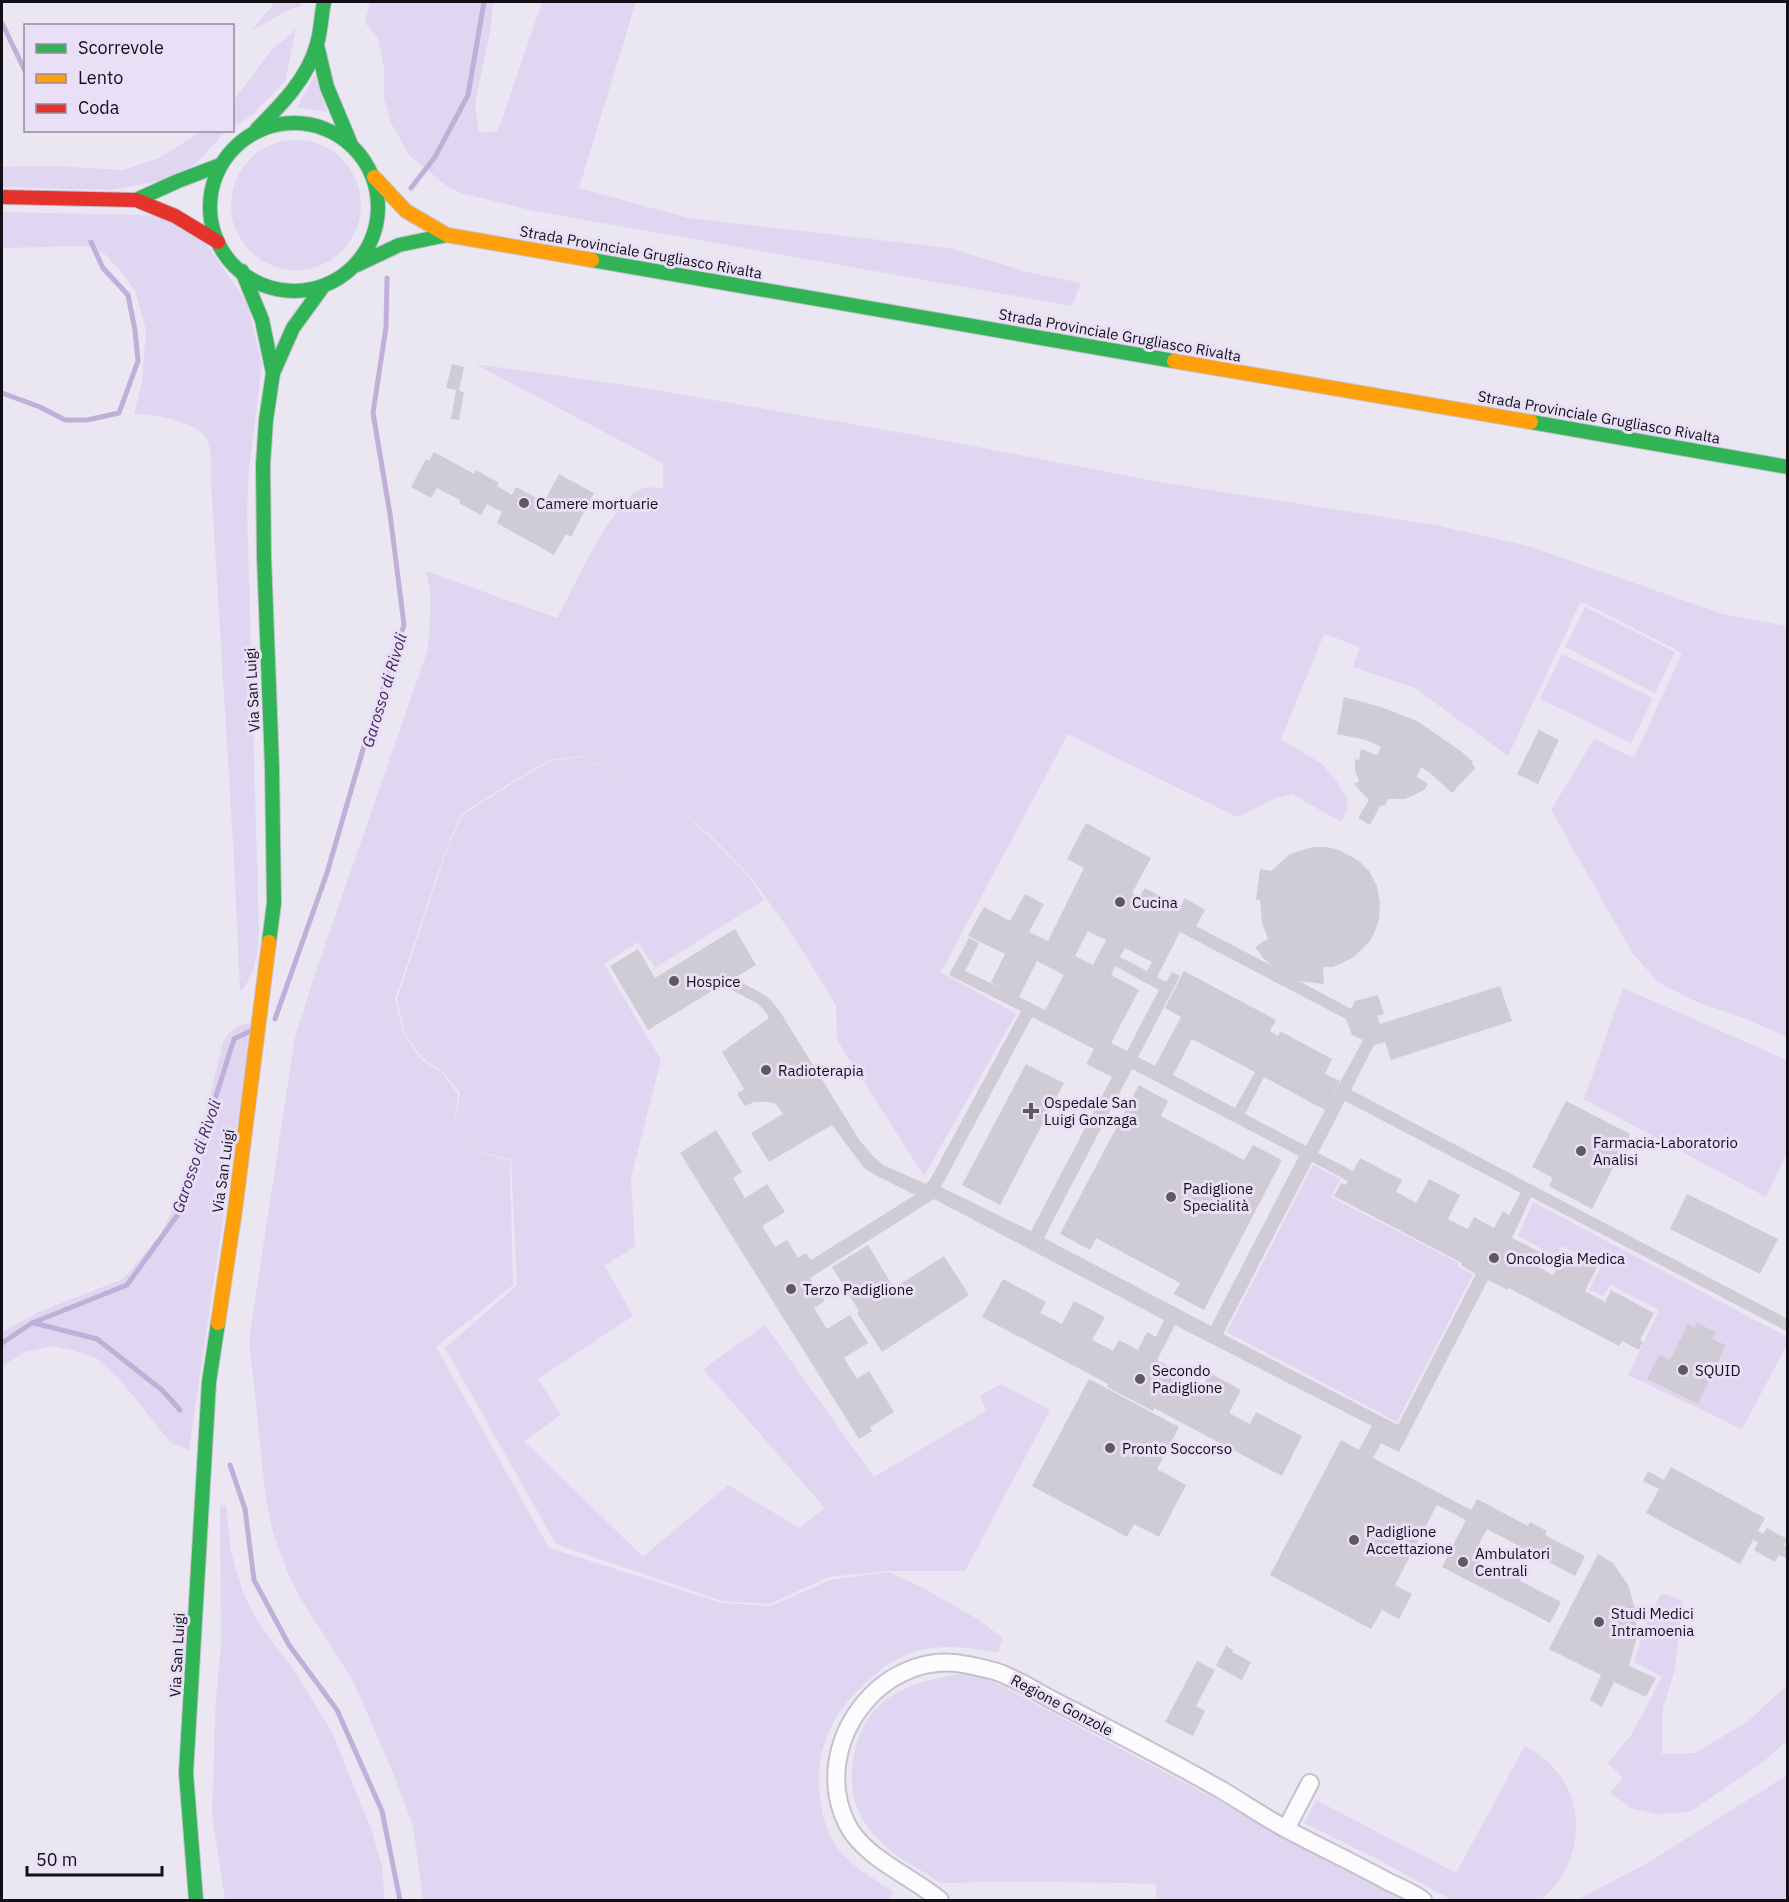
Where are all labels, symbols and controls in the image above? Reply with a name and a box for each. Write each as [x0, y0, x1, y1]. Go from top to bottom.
legend [24, 24, 234, 132]
text: Scorrevole [78, 36, 164, 59]
text: Lento [78, 66, 123, 89]
text: Coda [78, 96, 120, 119]
street label: Strada Provinciale Grugliasco Rivalta [518, 221, 764, 283]
street label: Strada Provinciale Grugliasco Rivalta [997, 304, 1243, 366]
street label: Strada Provinciale Grugliasco Rivalta [1476, 386, 1722, 448]
place label: Camere mortuarie [536, 494, 658, 513]
marker: Camere mortuarie [517, 496, 531, 510]
water label: Garosso di Rivoli [357, 630, 411, 750]
street label: Via San Luigi [240, 647, 264, 733]
place label: Cucina [1132, 893, 1178, 912]
marker: Cucina [1113, 895, 1127, 909]
place label: Hospice [686, 972, 740, 991]
marker: Hospice [667, 974, 681, 988]
place label: Radioterapia [778, 1061, 864, 1080]
marker: Radioterapia [759, 1063, 773, 1077]
place label: Ospedale San Luigi Gonzaga [1044, 1093, 1137, 1129]
water label: Garosso di Rivoli [167, 1096, 225, 1215]
marker: Ospedale San Luigi Gonzaga [1022, 1102, 1040, 1120]
street label: Via San Luigi [208, 1128, 238, 1214]
place label: Farmacia-Laboratorio Analisi [1593, 1133, 1738, 1169]
marker: Farmacia-Laboratorio Analisi [1574, 1144, 1588, 1158]
place label: Padiglione Specialità [1183, 1179, 1253, 1215]
marker: Padiglione Specialità [1164, 1190, 1178, 1204]
place label: Oncologia Medica [1506, 1249, 1625, 1268]
marker: Oncologia Medica [1487, 1251, 1501, 1265]
place label: Terzo Padiglione [803, 1280, 913, 1299]
marker: Terzo Padiglione [784, 1282, 798, 1296]
place label: Secondo Padiglione [1152, 1361, 1222, 1397]
place label: SQUID [1695, 1361, 1741, 1380]
marker: SQUID [1676, 1363, 1690, 1377]
marker: Secondo Padiglione [1133, 1372, 1147, 1386]
place label: Pronto Soccorso [1122, 1439, 1232, 1458]
marker: Pronto Soccorso [1103, 1441, 1117, 1455]
place label: Padiglione Accettazione [1366, 1522, 1453, 1558]
marker: Padiglione Accettazione [1347, 1533, 1361, 1547]
place label: Ambulatori Centrali [1475, 1544, 1550, 1580]
marker: Ambulatori Centrali [1456, 1555, 1470, 1569]
place label: Studi Medici Intramoenia [1611, 1604, 1694, 1640]
street label: Via San Luigi [165, 1612, 189, 1698]
marker: Studi Medici Intramoenia [1592, 1615, 1606, 1629]
street label: Regione Gonzole [1008, 1670, 1116, 1740]
scale bar [27, 1839, 162, 1877]
text: 50 m [36, 1848, 78, 1871]

